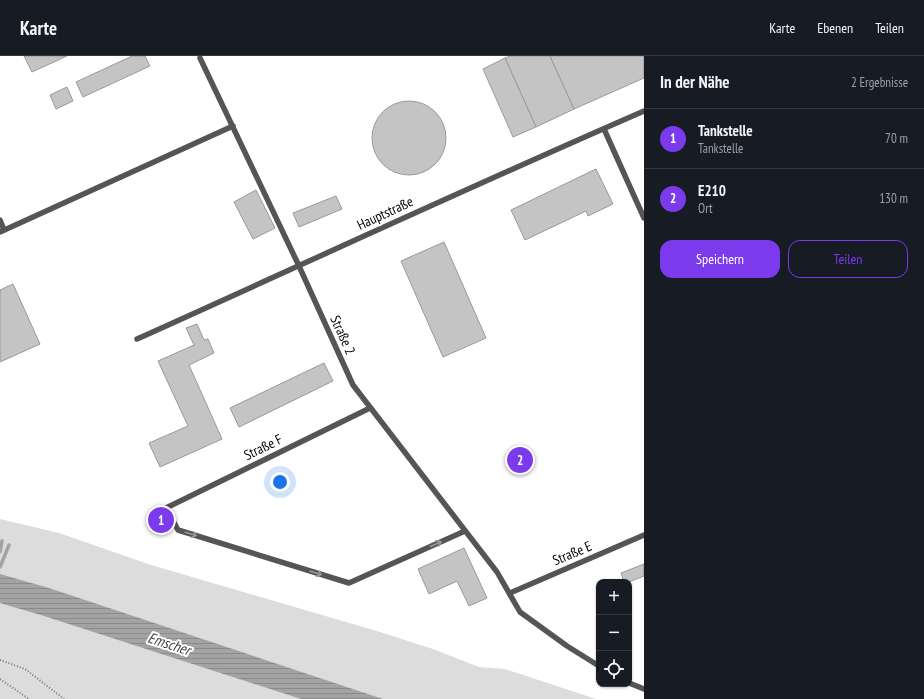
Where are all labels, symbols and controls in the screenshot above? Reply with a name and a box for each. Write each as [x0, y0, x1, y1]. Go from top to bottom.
text: Karte [20, 16, 57, 40]
text: Karte [769, 19, 795, 37]
text: Ebenen [817, 19, 853, 37]
text: Teilen [875, 19, 904, 37]
text: In der Nähe [660, 71, 730, 93]
text: 2 Ergebnisse [851, 74, 908, 91]
text: Tankstelle [698, 121, 753, 140]
text: 1 [670, 130, 676, 147]
text: 70 m [885, 130, 908, 147]
text: Tankstelle [698, 140, 743, 157]
text: E210 [698, 181, 726, 200]
text: 2 [670, 190, 676, 207]
text: 130 m [879, 190, 908, 207]
street label: Hauptstraße [354, 192, 416, 234]
text: Ort [698, 200, 713, 217]
button: Speichern [660, 240, 780, 278]
button: Teilen [788, 240, 908, 278]
street label: Straße 2 [326, 313, 360, 357]
street label: Straße F [241, 430, 285, 464]
pin: 2 [507, 445, 533, 475]
your location [270, 472, 290, 492]
pin: 1 [148, 505, 174, 535]
one-way arrow [185, 531, 197, 539]
street label: Straße E [550, 537, 594, 569]
one-way arrow [429, 540, 441, 548]
one-way arrow [309, 570, 322, 577]
map controls [596, 579, 632, 687]
button: + [596, 579, 632, 615]
button: − [596, 615, 632, 651]
water label: Emscher [146, 628, 195, 660]
button: locate [596, 651, 632, 687]

